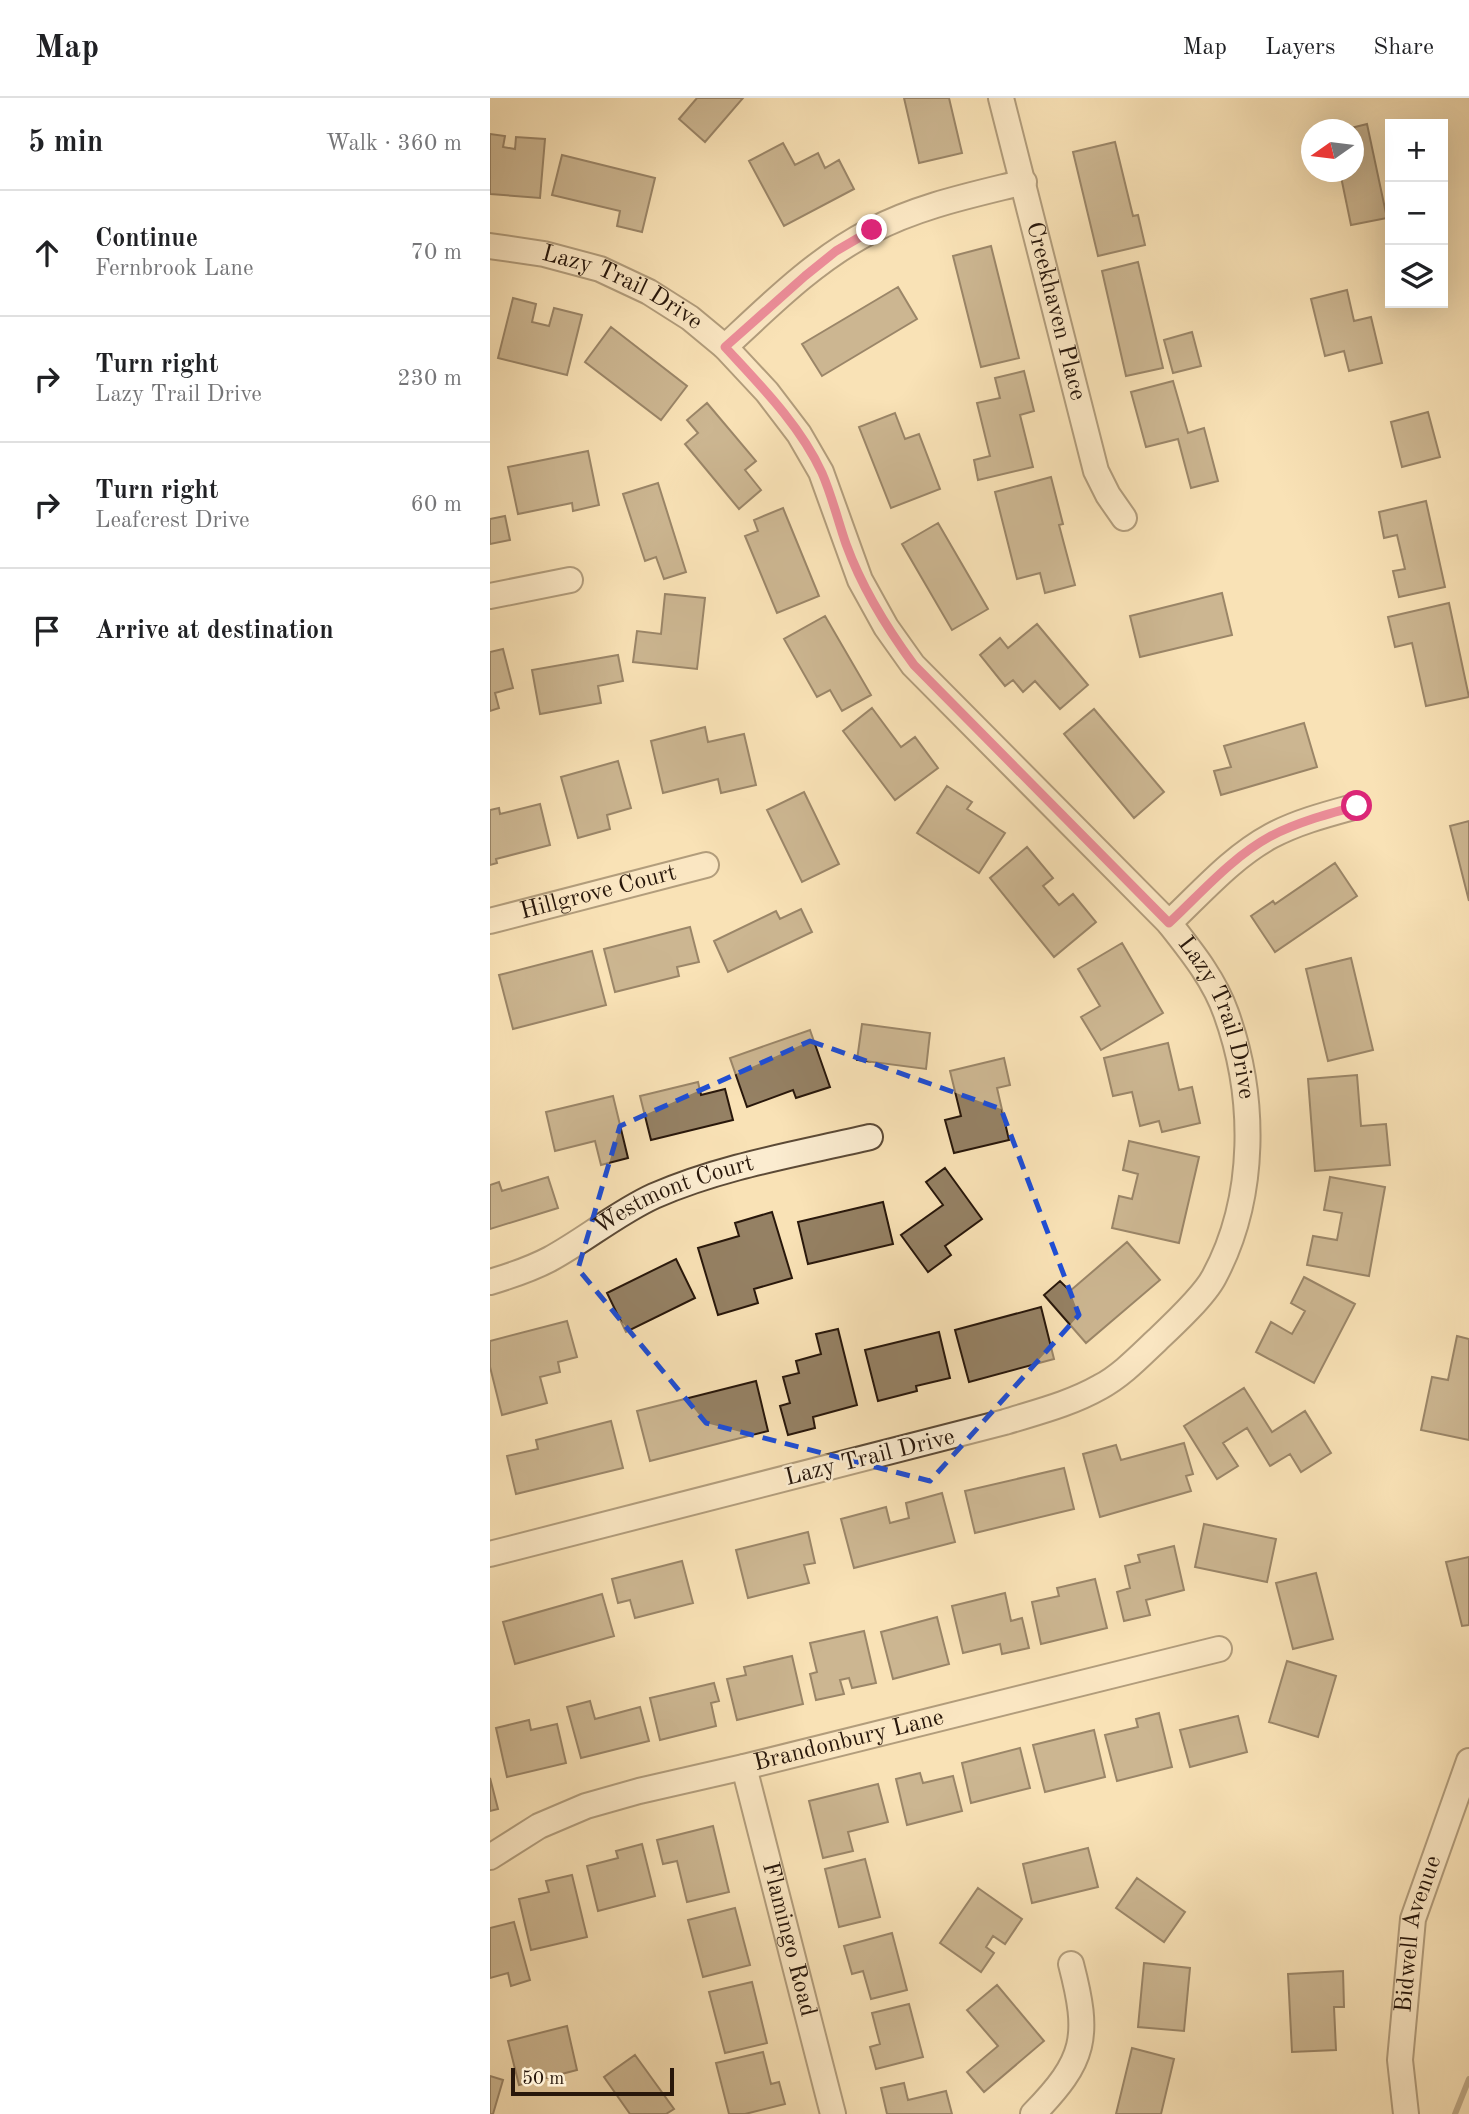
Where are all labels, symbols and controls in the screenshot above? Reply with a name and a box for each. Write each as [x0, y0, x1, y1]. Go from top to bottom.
text: Map [35, 32, 99, 65]
text: Map [1183, 36, 1227, 60]
text: Layers [1265, 36, 1335, 60]
text: Share [1373, 36, 1434, 60]
north arrow [1301, 119, 1364, 182]
map controls [1385, 119, 1448, 308]
button: + [1385, 119, 1448, 182]
text: 5 min [28, 128, 103, 158]
text: Walk · 360 m [326, 132, 462, 155]
button: − [1385, 182, 1448, 245]
route end [856, 214, 887, 245]
street label: Creekhaven Place [1021, 219, 1090, 403]
text: Continue [95, 226, 198, 252]
icon: ahead [28, 234, 66, 272]
text: 70 m [411, 241, 462, 264]
street label: Lazy Trail Drive [539, 242, 707, 335]
button: layers [1385, 245, 1448, 308]
text: Fernbrook Lane [95, 257, 254, 280]
text: Turn right [95, 352, 218, 378]
icon: right [28, 360, 66, 398]
text: 230 m [397, 367, 462, 390]
text: Lazy Trail Drive [95, 383, 262, 406]
text: Turn right [95, 478, 218, 504]
icon: right [28, 486, 66, 524]
text: 60 m [411, 493, 462, 516]
text: Leafcrest Drive [95, 509, 250, 532]
icon: arrive [28, 612, 66, 650]
text: Arrive at destination [95, 618, 334, 644]
route start [1341, 790, 1372, 821]
street label: Hillgrove Court [518, 861, 679, 925]
street label: Lazy Trail Drive [1173, 932, 1258, 1101]
street label: Westmont Court [590, 1152, 756, 1240]
street label: Lazy Trail Drive [783, 1425, 957, 1491]
street label: Brandonbury Lane [751, 1706, 946, 1776]
street label: Bidwell Avenue [1392, 1853, 1446, 2014]
street label: Flamingo Road [757, 1860, 819, 2019]
scale bar [511, 2065, 674, 2097]
text: 50 m [522, 2070, 564, 2089]

